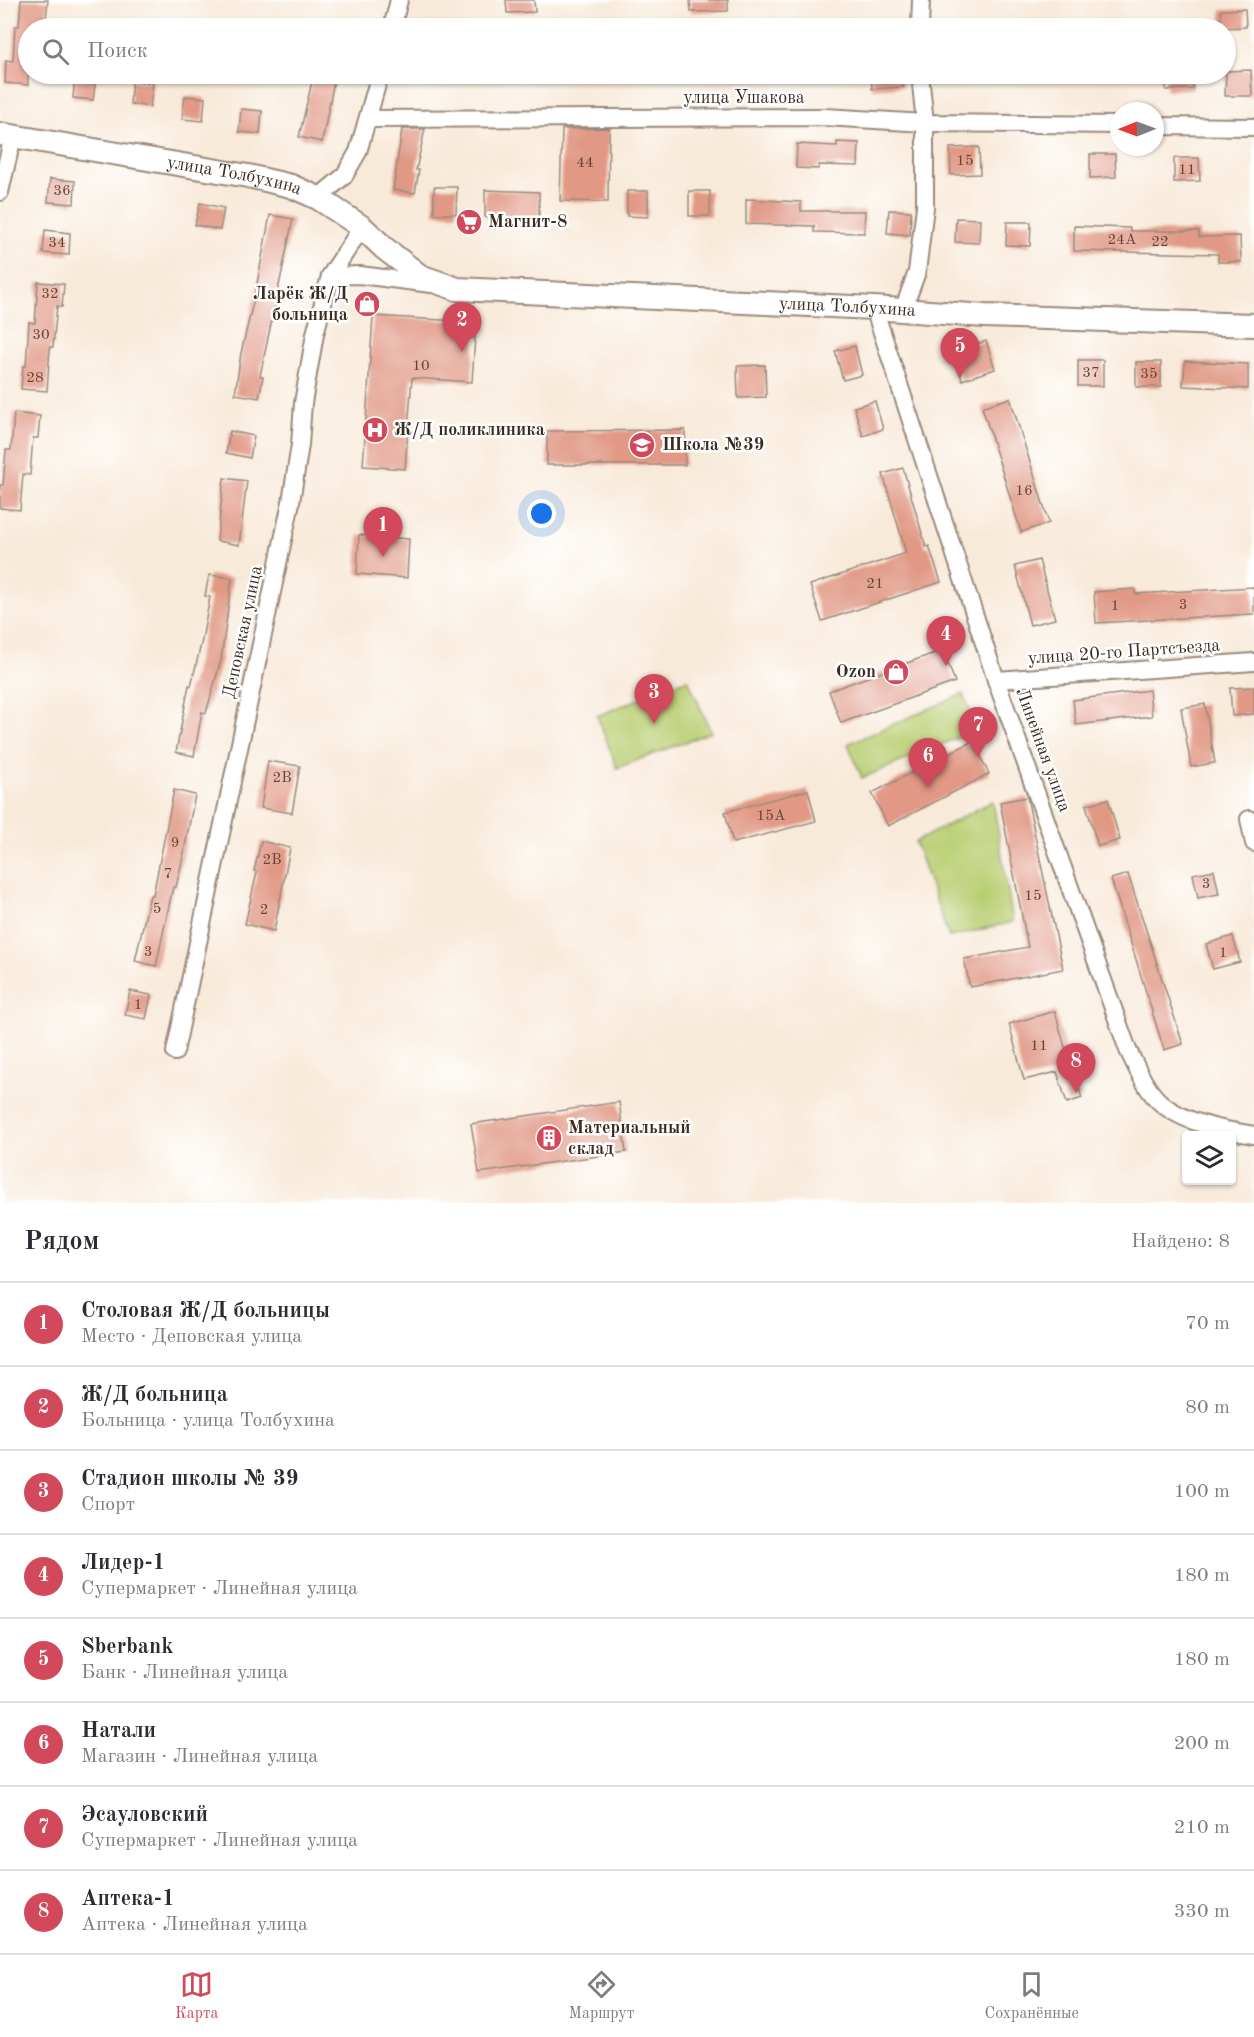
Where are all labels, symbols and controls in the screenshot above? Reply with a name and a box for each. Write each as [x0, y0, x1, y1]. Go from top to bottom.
search box [18, 18, 1236, 84]
icon: search [39, 35, 72, 68]
text: Поиск [87, 40, 148, 62]
street label: улица Ушакова [683, 89, 805, 107]
north arrow [1110, 102, 1164, 156]
street label: улица Толбухина [166, 153, 305, 199]
house number: 15 [956, 154, 974, 169]
house number: 44 [576, 156, 594, 171]
house number: 11 [1178, 163, 1196, 178]
house number: 36 [53, 184, 71, 199]
supermarket icon: Магнит-8 [454, 207, 484, 237]
place label: Магнит-8 [488, 213, 567, 231]
house number: 24А [1108, 233, 1137, 248]
house number: 22 [1151, 235, 1169, 250]
house number: 34 [48, 236, 66, 251]
place label: Ларёк Ж/Д больница [253, 285, 348, 324]
house number: 32 [41, 287, 59, 302]
shop icon: Ларёк Ж/Д больница [352, 289, 382, 319]
street label: улица Толбухина [779, 295, 917, 320]
pin: 2 [442, 302, 482, 352]
house number: 30 [32, 328, 50, 343]
pin: 5 [940, 328, 980, 378]
house number: 10 [412, 359, 430, 374]
house number: 37 [1082, 366, 1100, 381]
house number: 35 [1140, 367, 1158, 382]
house number: 28 [26, 371, 44, 386]
hospital icon: Ж/Д поликлиника [360, 415, 390, 445]
place label: Ж/Д поликлиника [394, 421, 545, 439]
school or university icon: Школа №39 [627, 430, 657, 460]
place label: Школа №39 [662, 436, 764, 454]
house number: 16 [1015, 484, 1033, 499]
your location [527, 499, 556, 528]
pin: 1 [364, 508, 403, 557]
street label: Деповская улица [220, 564, 266, 700]
house number: 21 [866, 577, 884, 592]
house number: 3 [1179, 598, 1187, 613]
house number: 1 [1111, 599, 1119, 614]
pin: 4 [926, 616, 966, 666]
street label: улица 20-го Партсъезда [1027, 636, 1221, 668]
shop icon: Ozon [881, 657, 911, 687]
place label: Ozon [836, 663, 876, 681]
pin: 3 [634, 674, 674, 724]
street label: Линейная улица [1012, 686, 1074, 815]
pin: 7 [958, 708, 998, 757]
pin: 6 [908, 738, 948, 788]
house number: 2В [272, 771, 292, 786]
house number: 15А [757, 809, 786, 824]
house number: 9 [171, 836, 179, 851]
house number: 2В [262, 853, 282, 868]
house number: 7 [164, 867, 172, 882]
house number: 3 [1202, 877, 1210, 892]
house number: 15 [1024, 889, 1042, 904]
house number: 5 [153, 902, 161, 917]
house number: 2 [260, 903, 268, 918]
house number: 3 [144, 945, 152, 960]
house number: 1 [1219, 946, 1227, 961]
house number: 1 [134, 998, 142, 1013]
house number: 11 [1030, 1039, 1048, 1054]
pin: 8 [1056, 1044, 1096, 1093]
place label: Материальный склад [568, 1119, 691, 1158]
building icon: Материальный склад [534, 1123, 564, 1153]
map controls [1182, 1131, 1236, 1185]
button: layers [1182, 1131, 1236, 1185]
text: Рядом [24, 1229, 99, 1255]
text: Найдено: 8 [1131, 1232, 1230, 1252]
text: Столовая Ж/Д больницы [81, 1300, 330, 1322]
text: 1 [38, 1314, 49, 1334]
text: 70 m [1185, 1314, 1230, 1334]
text: Место · Деповская улица [81, 1327, 302, 1347]
text: Ж/Д больница [81, 1384, 228, 1406]
text: 2 [38, 1398, 49, 1418]
text: 80 m [1185, 1398, 1230, 1418]
text: Больница · улица Толбухина [81, 1411, 335, 1431]
text: Стадион школы № 39 [81, 1468, 299, 1490]
text: 3 [38, 1482, 49, 1502]
text: 100 m [1174, 1482, 1230, 1502]
text: Спорт [81, 1495, 135, 1515]
text: Лидер-1 [81, 1552, 165, 1574]
text: 4 [38, 1566, 49, 1586]
text: 180 m [1174, 1566, 1230, 1586]
text: Супермаркет · Линейная улица [81, 1579, 358, 1599]
text: Sberbank [81, 1636, 174, 1658]
text: 5 [38, 1650, 49, 1670]
text: 180 m [1174, 1650, 1230, 1670]
text: Банк · Линейная улица [81, 1663, 288, 1683]
text: Натали [81, 1720, 156, 1742]
text: 6 [38, 1734, 49, 1754]
text: 200 m [1174, 1734, 1230, 1754]
text: Магазин · Линейная улица [81, 1747, 318, 1767]
text: Эсауловский [81, 1804, 208, 1826]
text: 7 [38, 1818, 49, 1838]
text: 210 m [1174, 1818, 1230, 1838]
text: Супермаркет · Линейная улица [81, 1831, 358, 1851]
text: Аптека-1 [81, 1888, 175, 1910]
text: 8 [38, 1902, 49, 1922]
text: 330 m [1174, 1902, 1230, 1922]
text: Аптека · Линейная улица [81, 1915, 308, 1935]
tab: Карта [175, 1968, 218, 2024]
tab: Маршрут [569, 1968, 634, 2024]
tab: Сохранённые [985, 1968, 1079, 2024]

